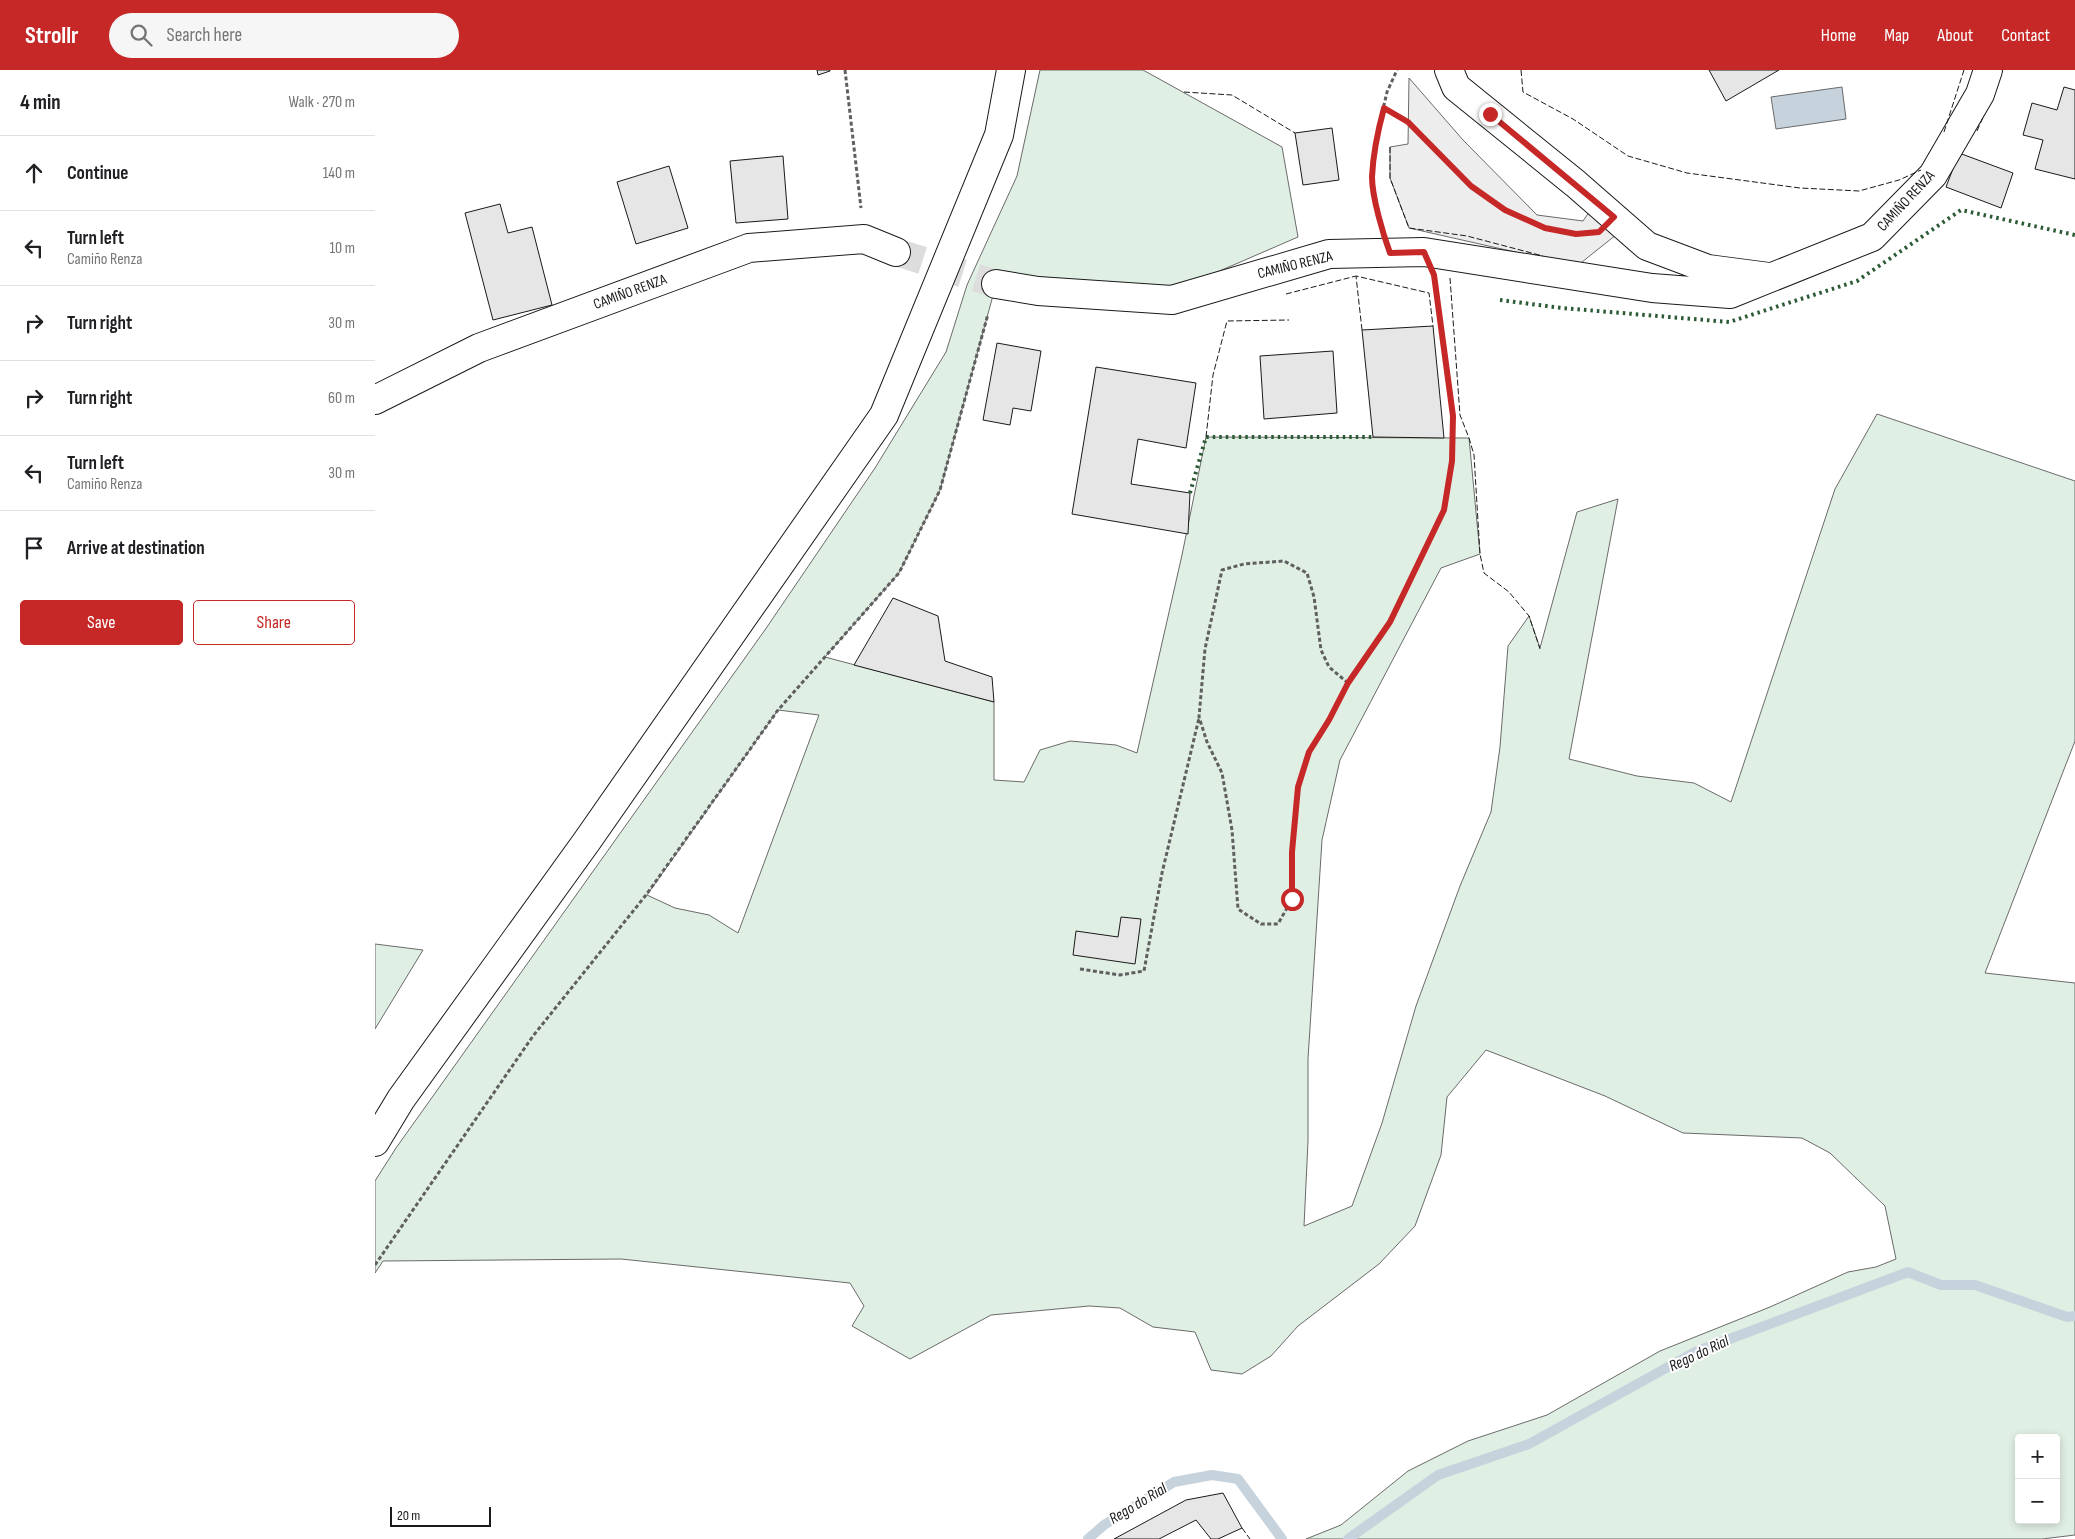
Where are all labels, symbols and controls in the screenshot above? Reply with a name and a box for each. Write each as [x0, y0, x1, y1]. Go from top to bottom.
search box [109, 13, 459, 58]
text: Strollr [25, 21, 79, 50]
icon: search [127, 21, 155, 49]
text: Search here [167, 24, 242, 47]
text: Home [1821, 25, 1856, 46]
text: Map [1884, 25, 1909, 46]
text: About [1937, 25, 1973, 46]
text: Contact [2001, 25, 2050, 46]
text: 4 min [20, 90, 61, 115]
text: Walk · 270 m [289, 93, 355, 112]
route end [1479, 103, 1502, 126]
icon: ahead [20, 159, 48, 187]
text: Continue [67, 162, 128, 185]
text: 140 m [323, 164, 355, 183]
street label: CAMIÑO RENZA [1873, 166, 1939, 235]
text: Turn left [67, 227, 124, 250]
icon: left [20, 234, 48, 262]
text: 10 m [329, 239, 355, 258]
street label: CAMIÑO RENZA [1256, 246, 1335, 283]
text: Camiño Renza [67, 250, 142, 269]
street label: CAMIÑO RENZA [591, 270, 670, 314]
icon: right [20, 309, 48, 337]
text: Turn right [67, 312, 132, 335]
text: 30 m [328, 314, 355, 333]
icon: right [20, 384, 48, 412]
text: Turn right [67, 387, 132, 410]
text: 60 m [328, 389, 355, 408]
text: Turn left [67, 452, 124, 475]
icon: left [20, 459, 48, 487]
text: 30 m [328, 464, 355, 483]
text: Camiño Renza [67, 475, 142, 494]
icon: arrive [20, 534, 48, 562]
text: Arrive at destination [67, 537, 205, 560]
button: Save [20, 600, 183, 645]
button: Share [193, 600, 355, 645]
route start [1281, 888, 1304, 911]
water label: Rego do Rial [1666, 1331, 1733, 1376]
map controls [2015, 1434, 2060, 1524]
button: + [2015, 1434, 2060, 1479]
water label: Rego do Rial [1106, 1479, 1171, 1529]
button: − [2015, 1479, 2060, 1524]
scale bar [390, 1504, 491, 1527]
text: 20 m [397, 1507, 420, 1524]

